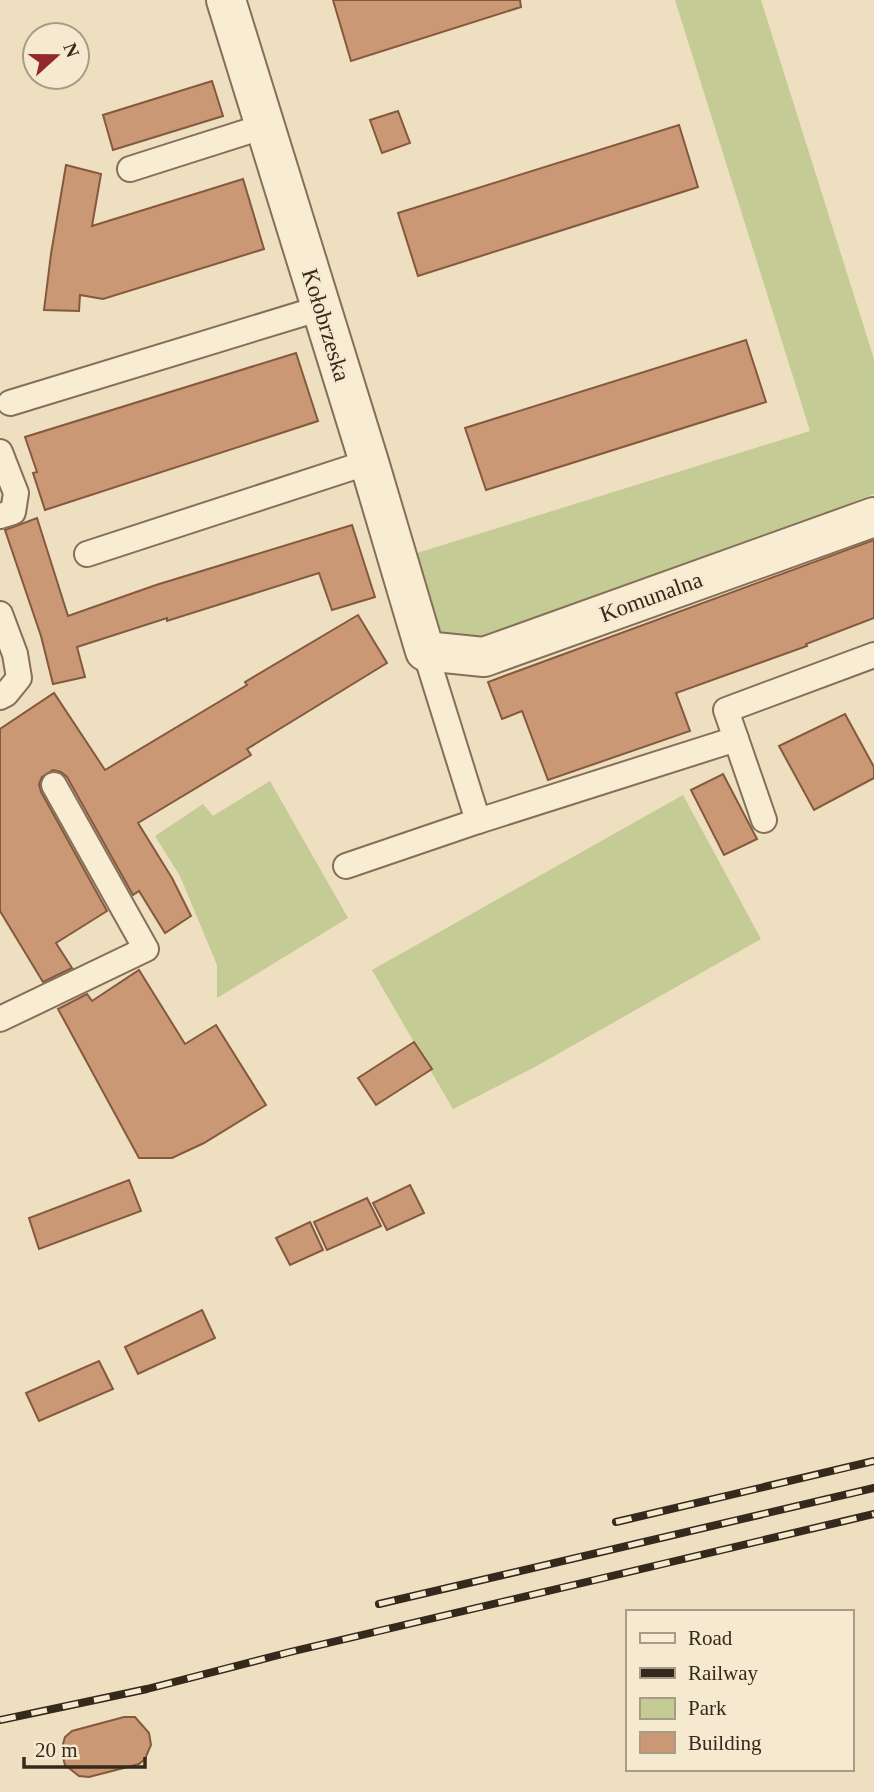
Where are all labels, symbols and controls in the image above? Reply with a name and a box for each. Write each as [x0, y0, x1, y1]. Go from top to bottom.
north arrow [21, 21, 91, 91]
text: N [59, 40, 84, 61]
street label: Kołobrzeska [297, 266, 355, 384]
street label: Komunalna [596, 567, 706, 627]
legend [626, 1610, 853, 1771]
text: Road [688, 1626, 733, 1650]
text: Railway [688, 1661, 758, 1685]
text: Park [688, 1696, 727, 1720]
scale bar [24, 1726, 145, 1770]
text: Building [688, 1731, 762, 1755]
text: 20 m [35, 1738, 78, 1762]

